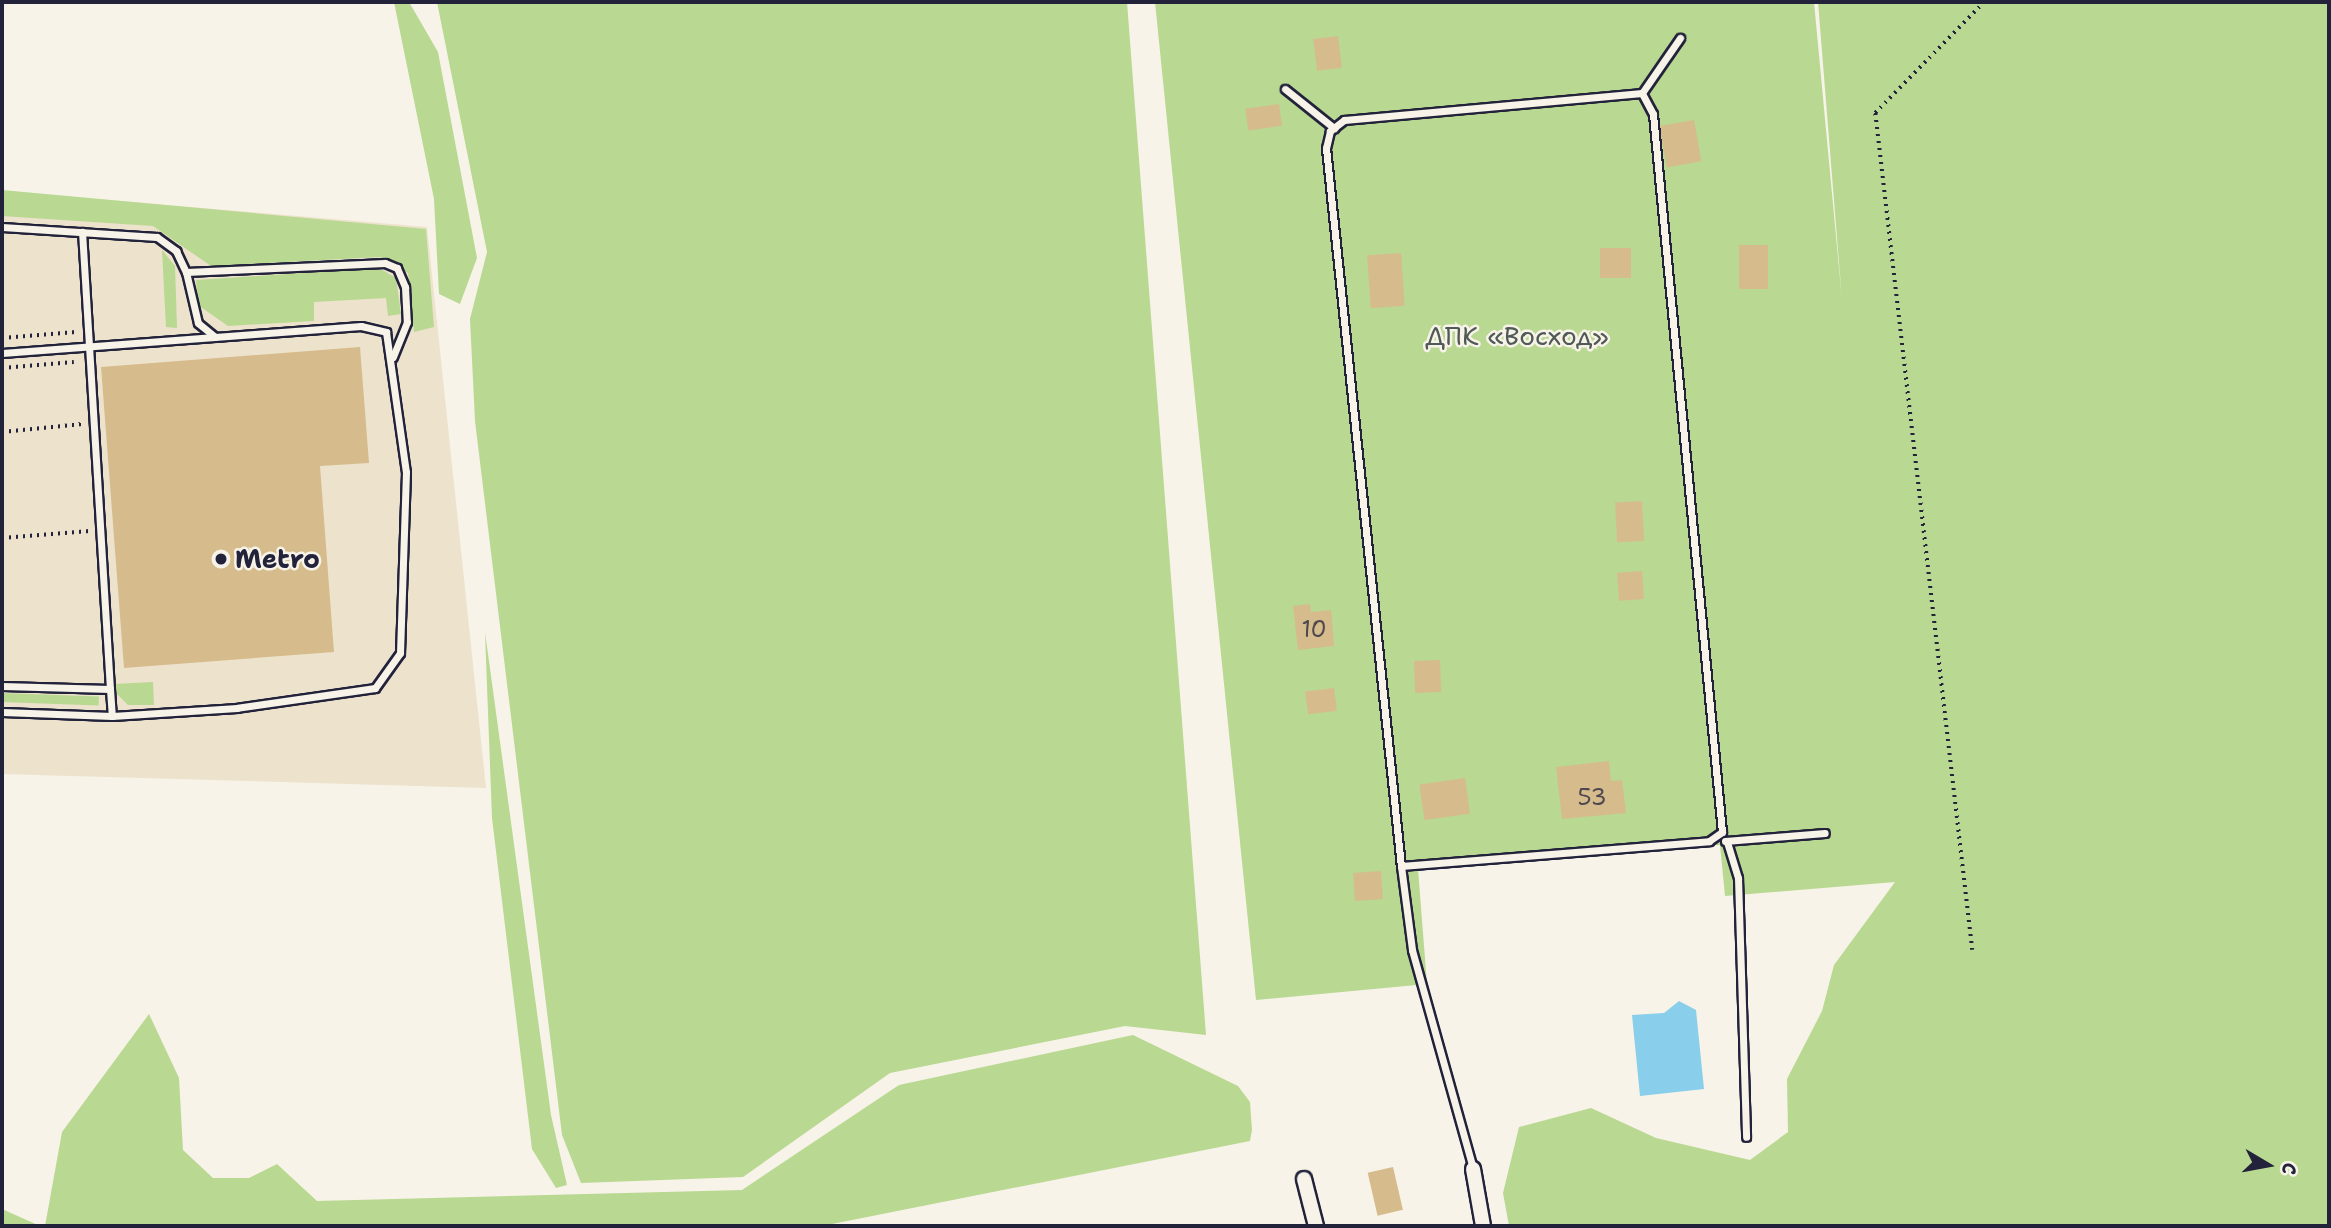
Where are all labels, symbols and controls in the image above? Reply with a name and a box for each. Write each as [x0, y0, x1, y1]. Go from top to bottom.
park label: ДПК «Восход» [1425, 320, 1609, 352]
place label: Metro [235, 543, 320, 575]
marker: Metro [213, 551, 229, 567]
house number: 10 [1301, 615, 1327, 643]
house number: 53 [1577, 783, 1607, 811]
north arrow [2233, 1130, 2303, 1200]
text: С [2276, 1161, 2302, 1177]

